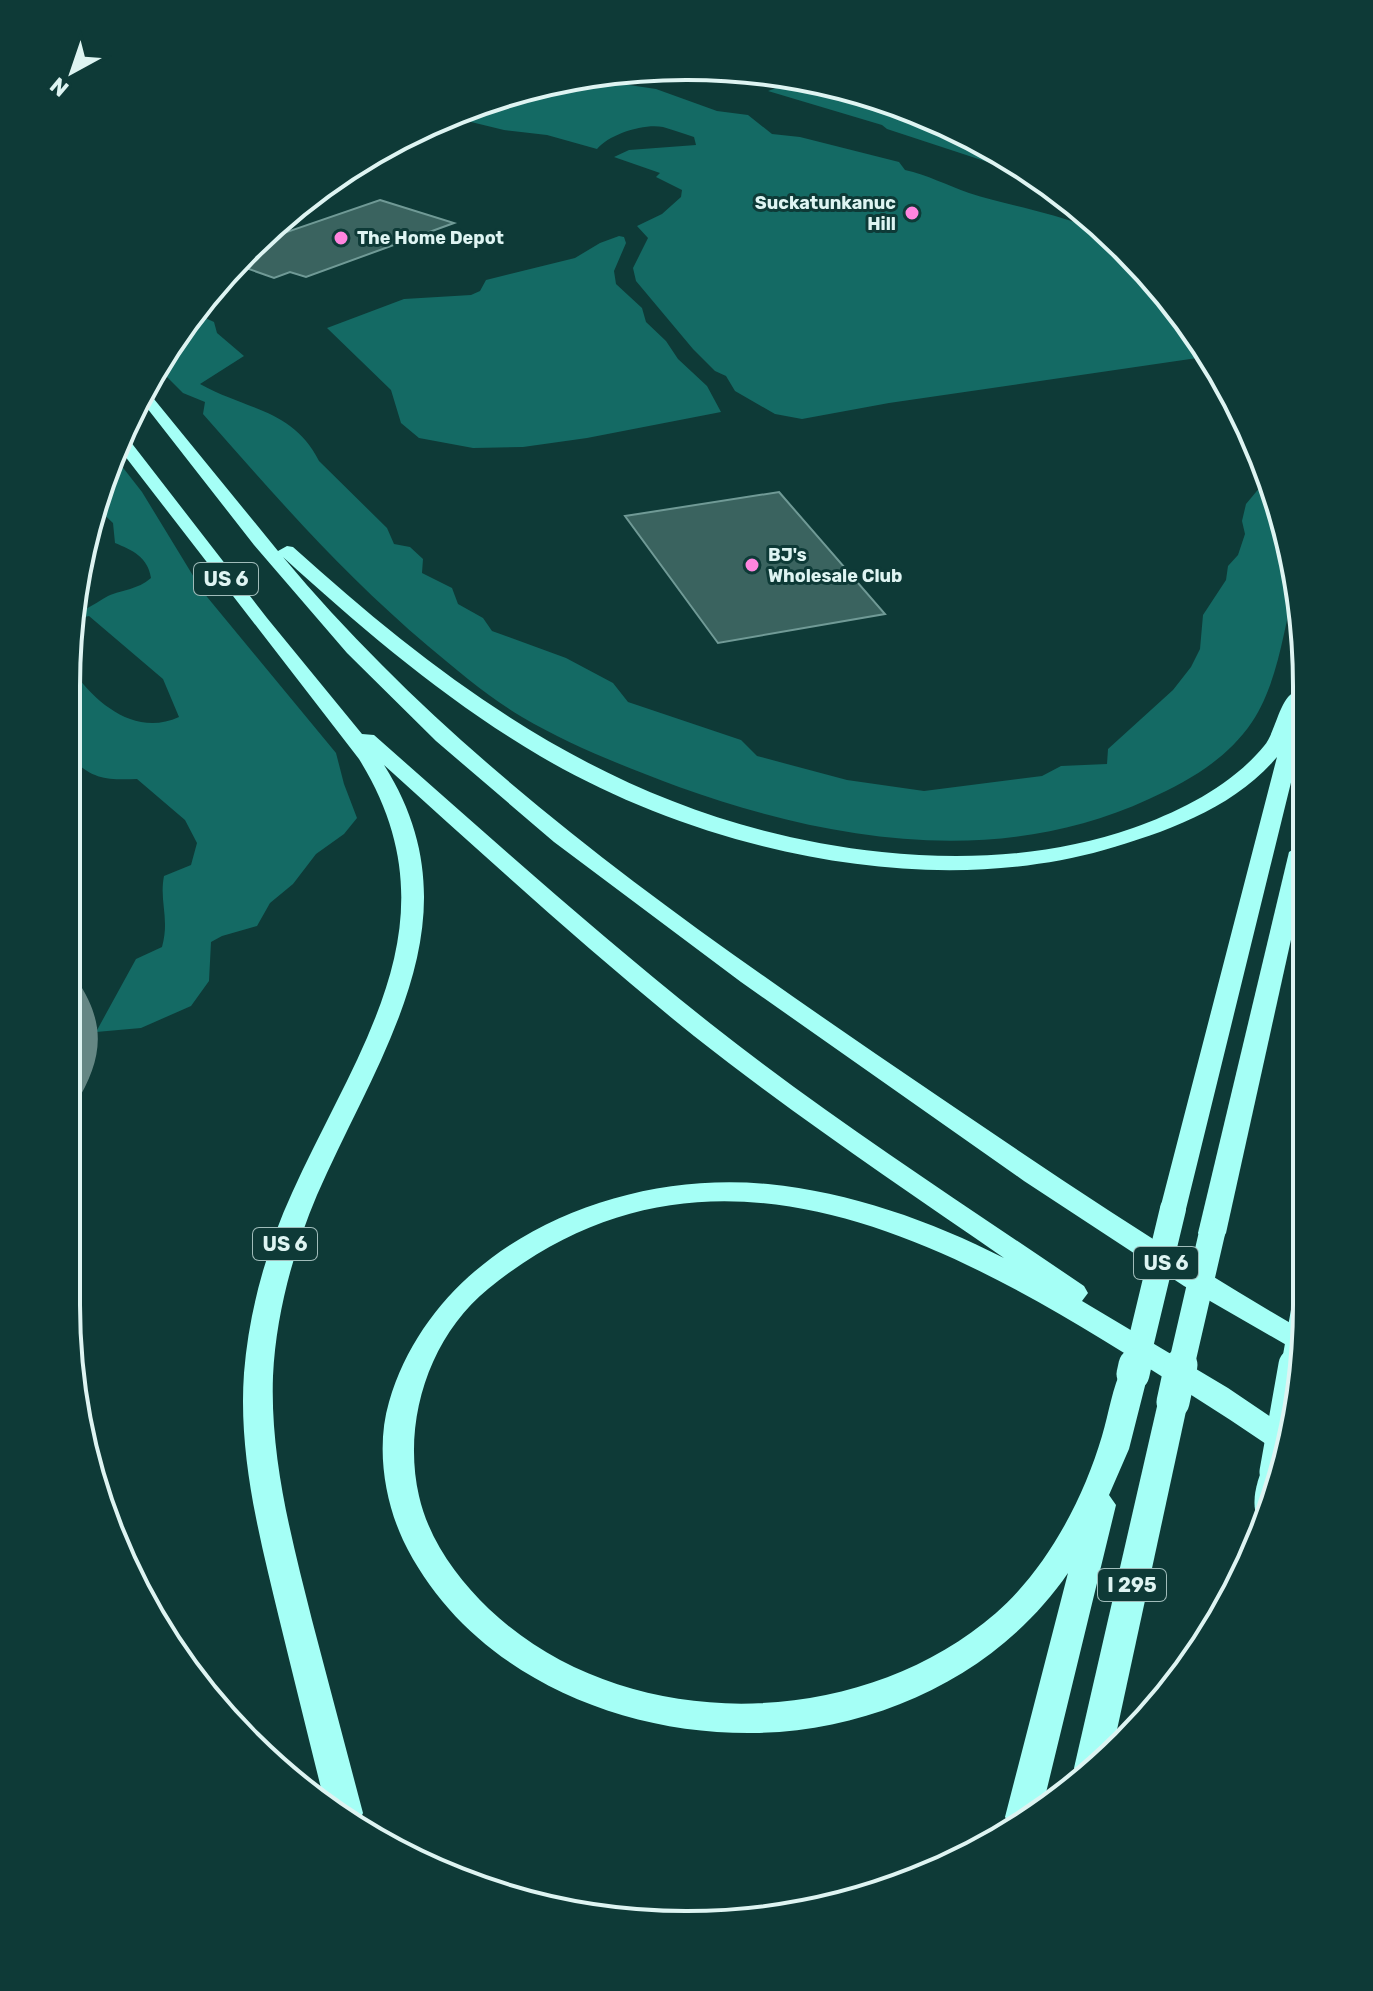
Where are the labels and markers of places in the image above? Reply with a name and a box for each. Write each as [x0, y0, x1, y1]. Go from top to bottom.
place label: Suckatunkanuc Hill [755, 192, 896, 235]
marker: Suckatunkanuc Hill [903, 204, 921, 222]
place label: The Home Depot [357, 227, 504, 249]
marker: The Home Depot [332, 229, 350, 247]
place label: BJ's Wholesale Club [768, 544, 902, 587]
marker: BJ's Wholesale Club [743, 556, 761, 574]

